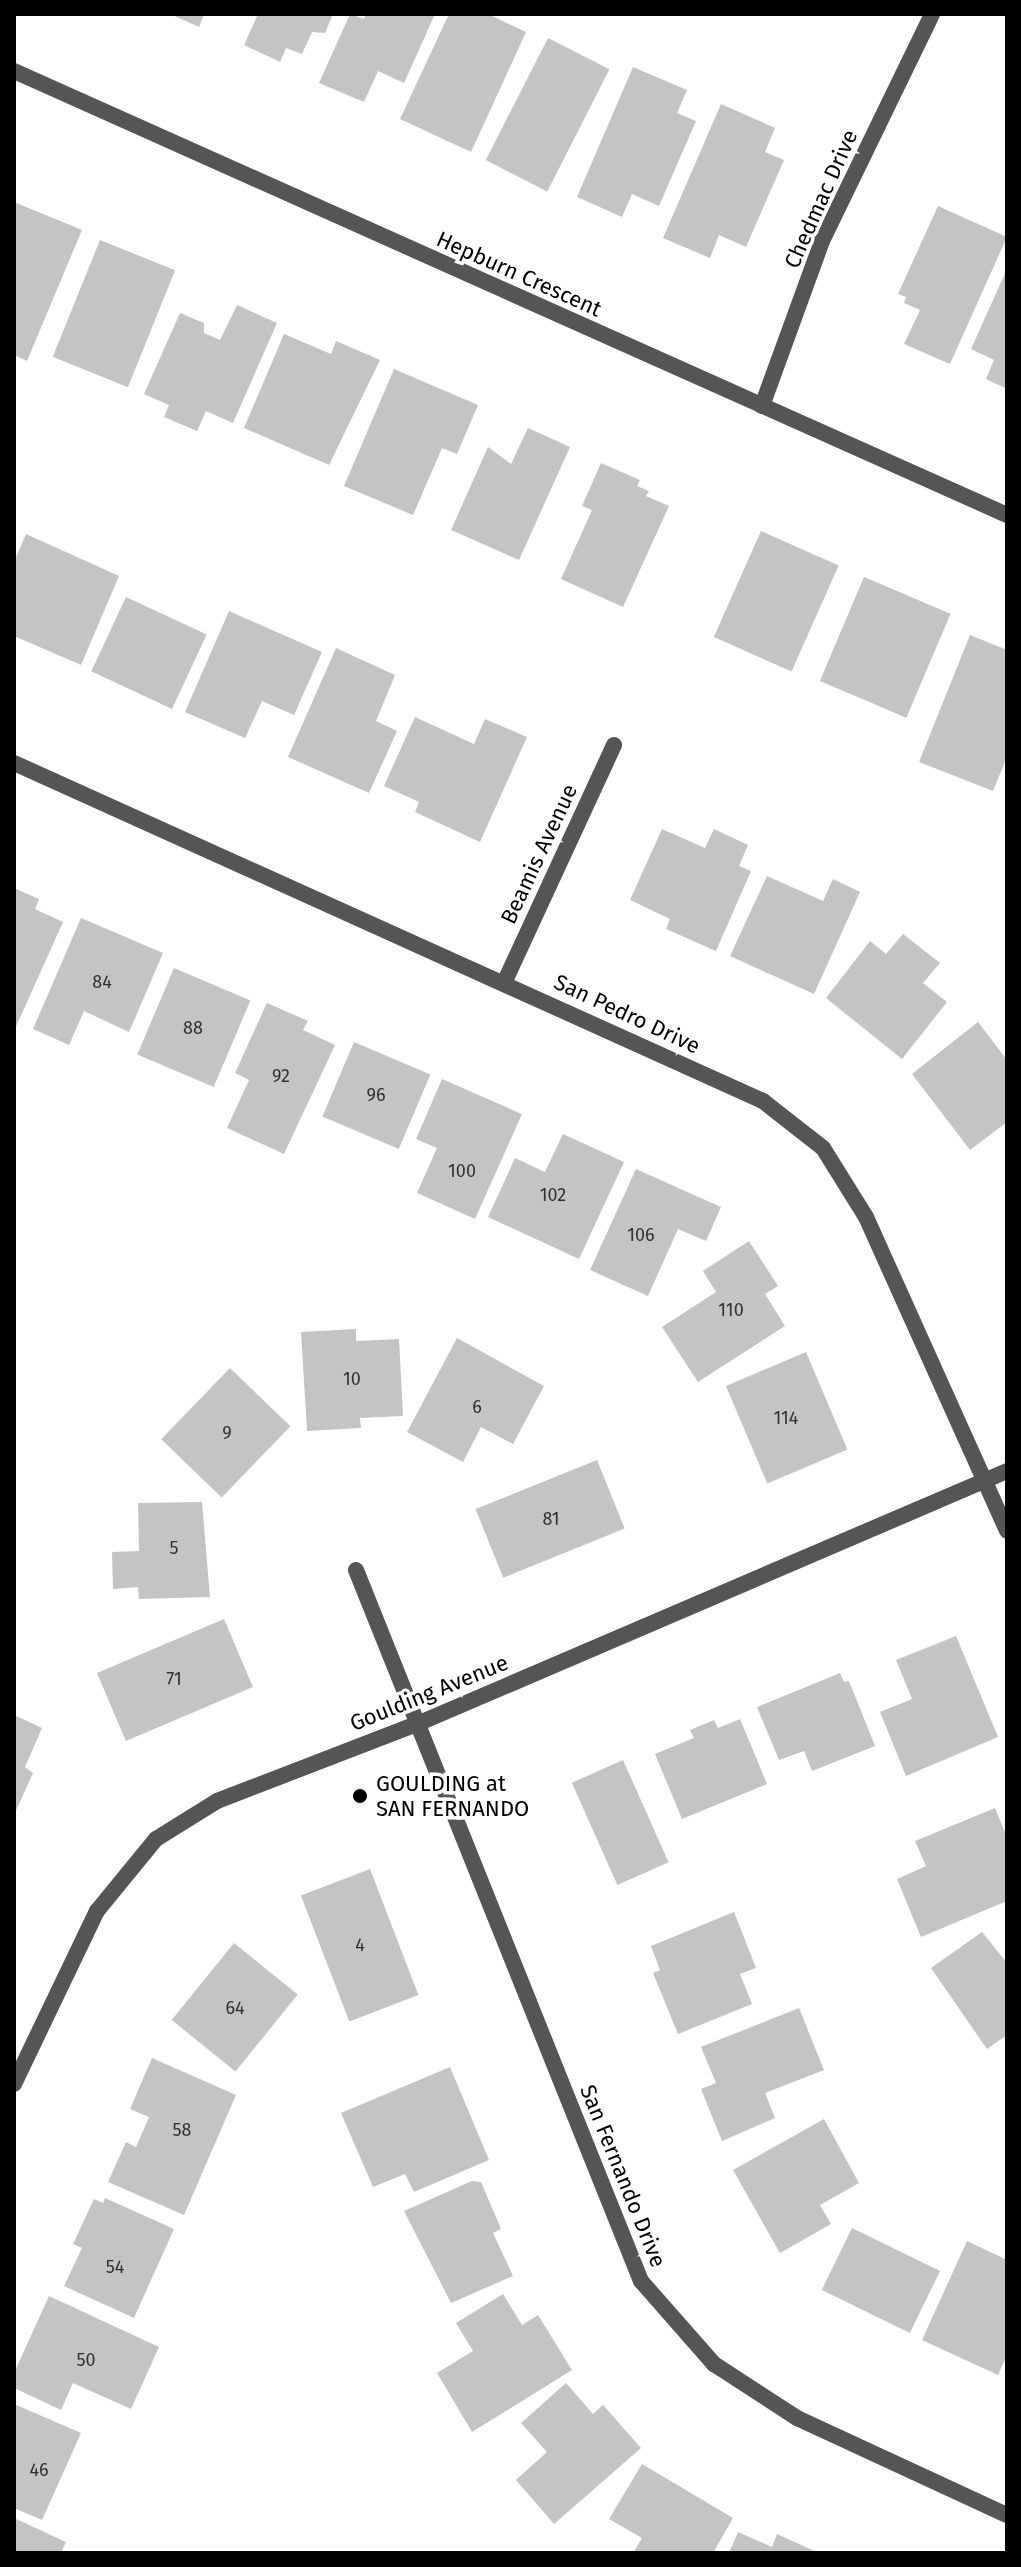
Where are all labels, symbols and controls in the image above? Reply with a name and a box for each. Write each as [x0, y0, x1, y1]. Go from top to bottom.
street label: Chedmac Drive [779, 126, 863, 272]
street label: Hepburn Crescent [432, 226, 606, 322]
street label: Beamis Avenue [495, 780, 583, 928]
street label: San Pedro Drive [550, 969, 704, 1059]
house number: 84 [92, 971, 112, 993]
house number: 88 [183, 1017, 203, 1039]
house number: 92 [272, 1065, 290, 1087]
house number: 96 [366, 1084, 386, 1106]
house number: 100 [448, 1160, 476, 1182]
house number: 102 [540, 1184, 566, 1206]
house number: 106 [627, 1224, 655, 1246]
house number: 110 [718, 1299, 744, 1321]
house number: 10 [343, 1368, 361, 1390]
house number: 6 [472, 1396, 482, 1418]
house number: 114 [774, 1407, 798, 1429]
house number: 9 [222, 1422, 232, 1444]
house number: 81 [542, 1508, 560, 1530]
house number: 5 [169, 1537, 179, 1559]
street label: Goulding Avenue [346, 1649, 512, 1737]
house number: 71 [166, 1668, 182, 1690]
place label: GOULDING at SAN FERNANDO [376, 1770, 529, 1822]
marker: GOULDING at SAN FERNANDO [351, 1787, 369, 1805]
house number: 4 [355, 1934, 365, 1956]
house number: 64 [225, 1997, 245, 2019]
street label: San Fernando Drive [574, 2081, 672, 2271]
house number: 58 [173, 2119, 191, 2141]
house number: 54 [106, 2256, 124, 2278]
house number: 50 [76, 2349, 96, 2371]
house number: 46 [29, 2459, 49, 2481]

